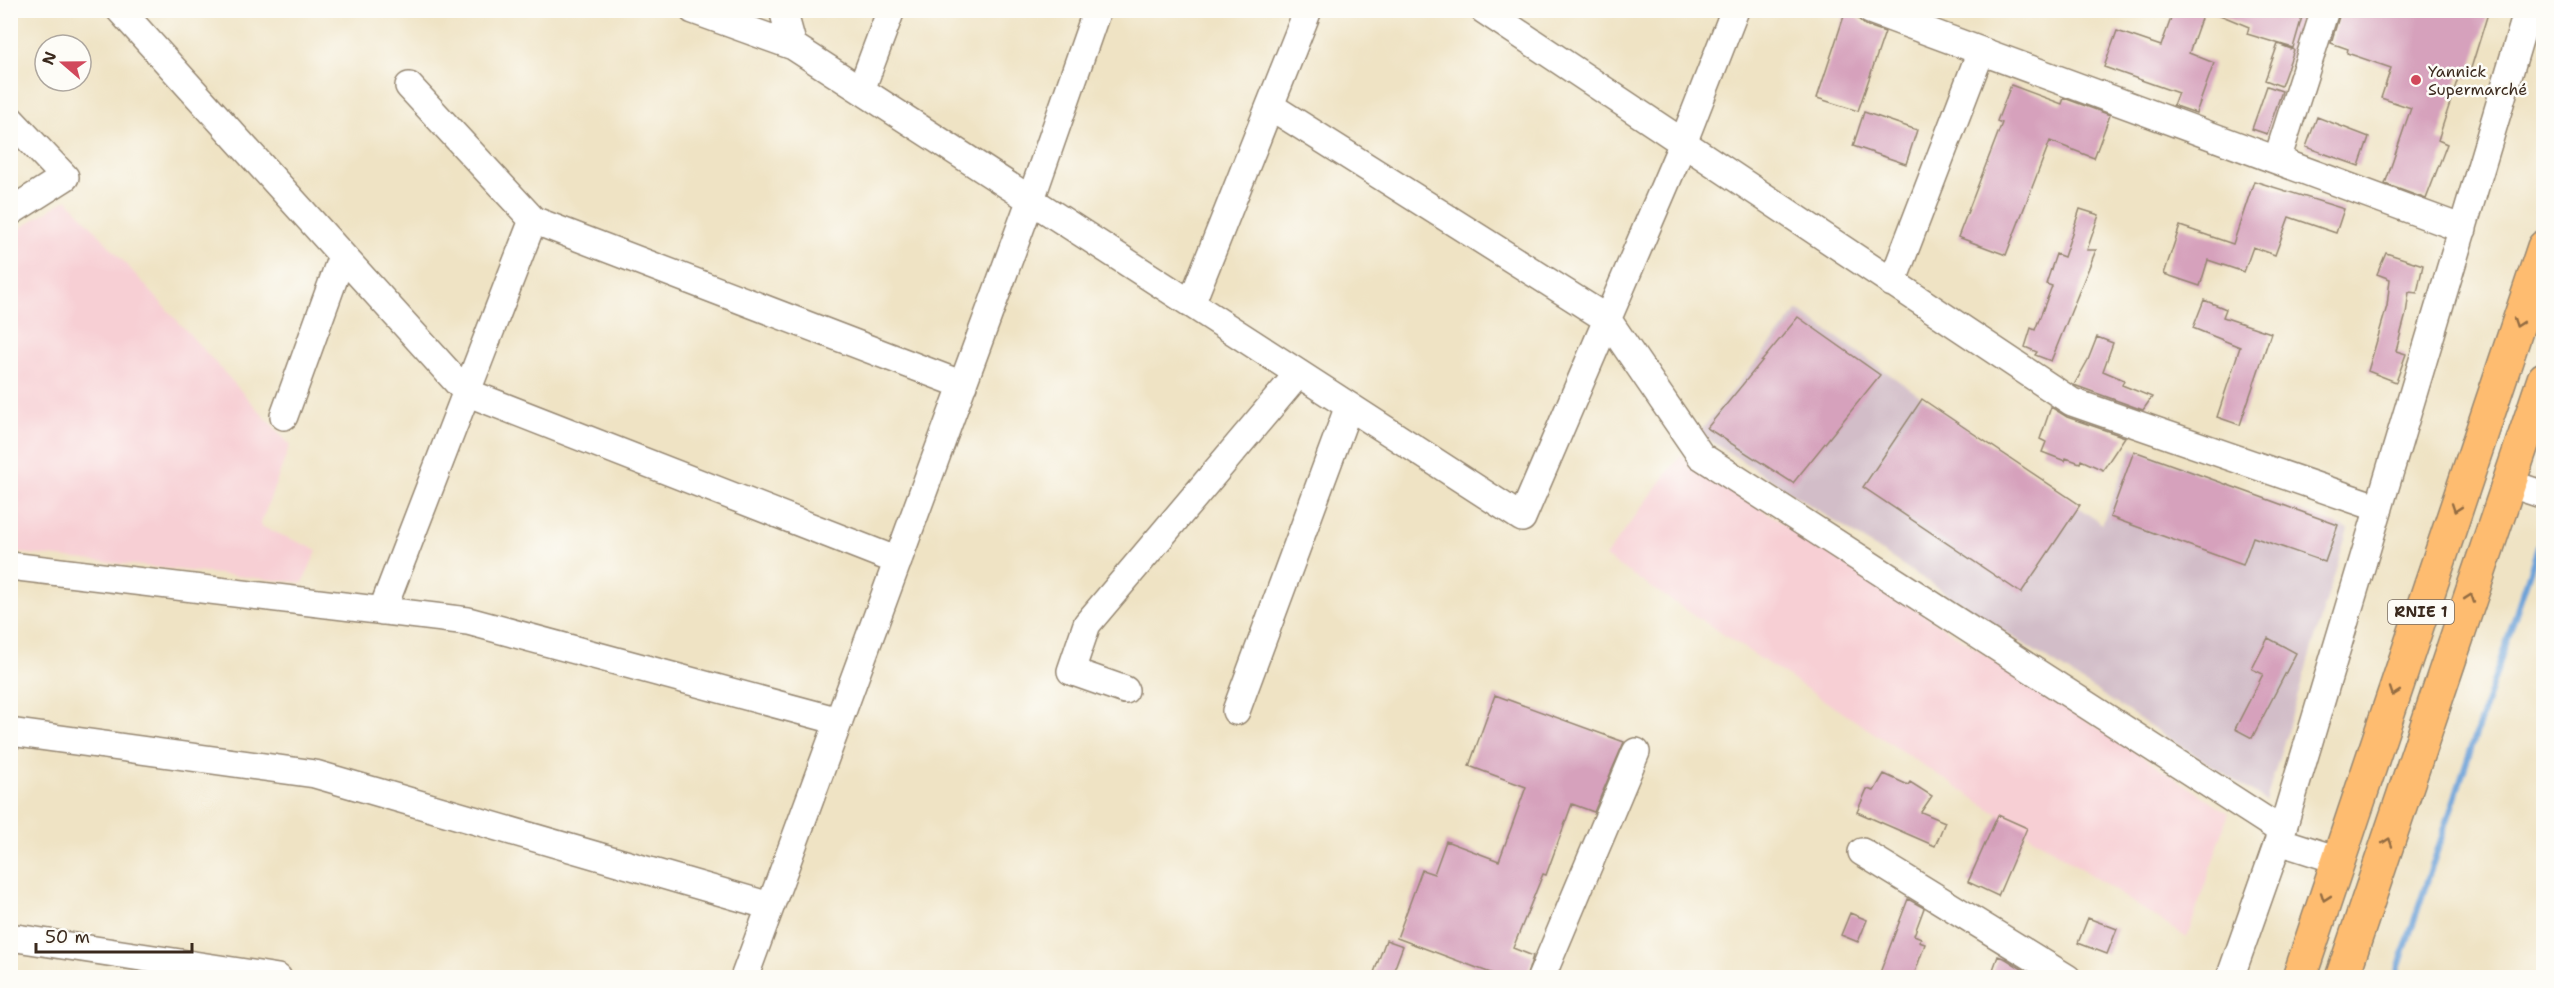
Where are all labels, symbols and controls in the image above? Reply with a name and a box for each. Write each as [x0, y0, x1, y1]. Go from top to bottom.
north arrow [33, 33, 93, 93]
text: N [37, 48, 61, 68]
place label: Yannick Supermarché [2428, 61, 2527, 100]
marker: Yannick Supermarché [2409, 73, 2423, 87]
one-way arrow [2513, 317, 2526, 328]
one-way arrow [2451, 502, 2464, 513]
one-way arrow [2462, 593, 2475, 604]
road number: RNIE 1 [2388, 600, 2454, 624]
one-way arrow [2389, 686, 2401, 697]
one-way arrow [2380, 837, 2393, 848]
one-way arrow [2320, 891, 2333, 902]
scale bar [36, 916, 192, 954]
text: 50 m [45, 925, 90, 949]

